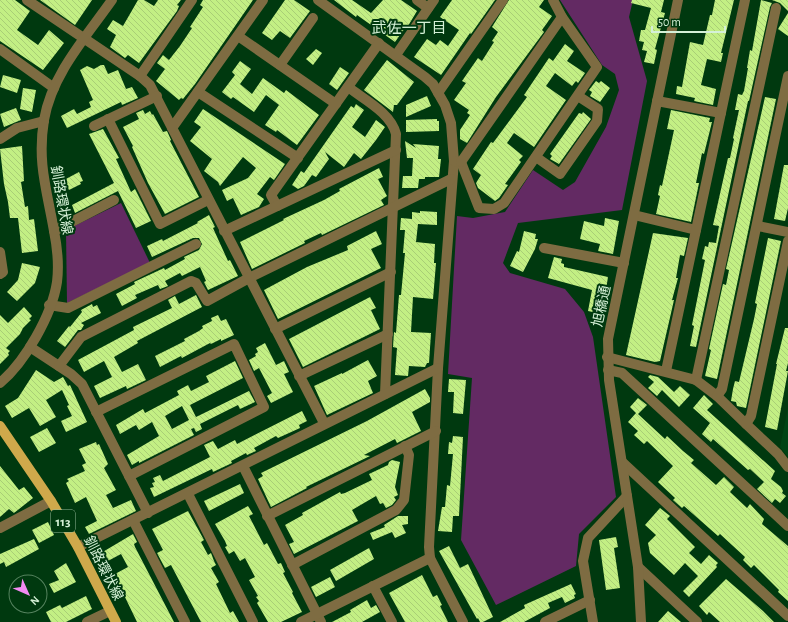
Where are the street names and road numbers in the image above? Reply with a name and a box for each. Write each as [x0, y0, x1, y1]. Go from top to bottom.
street label: 釧路環状線 [48, 164, 76, 236]
street label: 旭橋通 [590, 284, 613, 328]
road number: 113 [51, 510, 75, 532]
street label: 釧路環状線 [81, 533, 127, 603]

